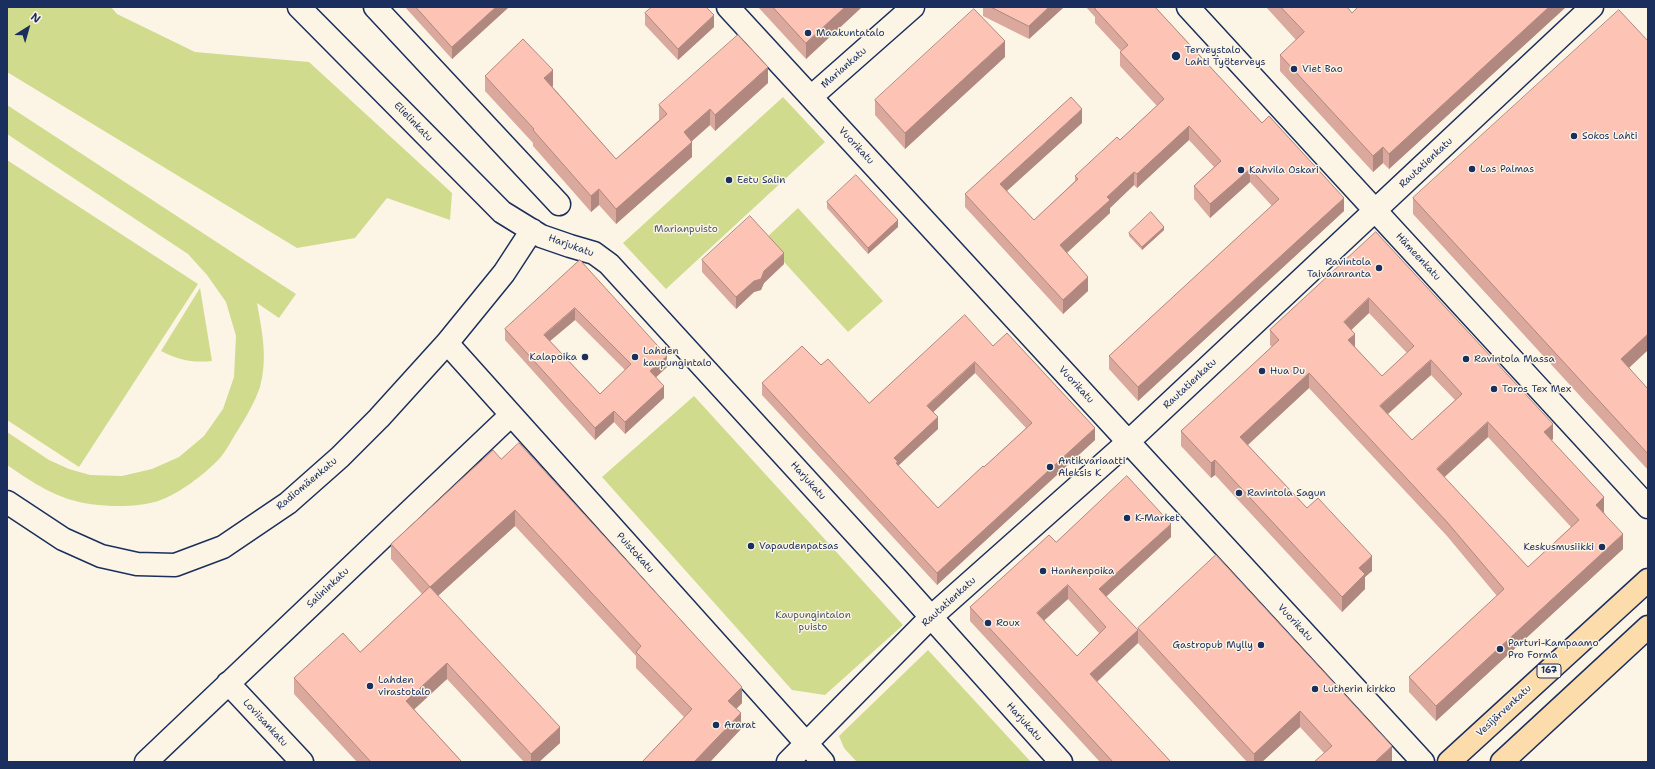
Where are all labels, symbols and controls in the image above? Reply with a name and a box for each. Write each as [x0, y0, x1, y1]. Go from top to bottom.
north arrow [8, 8, 48, 48]
text: N [28, 9, 44, 27]
place label: Maakuntatalo [816, 27, 885, 39]
marker: Maakuntatalo [803, 28, 813, 38]
place label: Terveystalo Lahti Työterveys [1185, 44, 1266, 68]
street label: Mariankatu [819, 45, 869, 91]
marker: Terveystalo Lahti Työterveys [1170, 50, 1182, 62]
place label: Viet Bao [1302, 63, 1343, 75]
marker: Viet Bao [1289, 64, 1299, 74]
street label: Elielinkatu [391, 100, 435, 144]
street label: Vuorikatu [836, 125, 876, 167]
place label: Sokos Lahti [1582, 130, 1638, 142]
marker: Sokos Lahti [1569, 131, 1579, 141]
street label: Rautatienkatu [1397, 135, 1455, 191]
place label: Las Palmas [1480, 163, 1534, 175]
place label: Kahvila Oskari [1249, 164, 1319, 176]
marker: Las Palmas [1467, 164, 1477, 174]
marker: Kahvila Oskari [1236, 165, 1246, 175]
place label: Eetu Salin [737, 174, 785, 186]
marker: Eetu Salin [724, 175, 734, 185]
park label: Marianpuisto [654, 223, 718, 235]
street label: Hämeenkatu [1393, 231, 1443, 283]
street label: Harjukatu [547, 232, 595, 260]
place label: Ravintola Taivaanranta [1307, 256, 1371, 280]
marker: Ravintola Taivaanranta [1374, 263, 1384, 273]
place label: Lahden kaupungintalo [643, 345, 712, 368]
place label: Kalapoika [530, 351, 577, 363]
marker: Kalapoika [580, 352, 590, 362]
marker: Lahden kaupungintalo [630, 352, 640, 362]
place label: Ravintola Massa [1474, 353, 1555, 365]
marker: Ravintola Massa [1461, 354, 1471, 364]
street label: Rautatienkatu [1161, 356, 1219, 412]
street label: Vuorikatu [1056, 364, 1096, 406]
place label: Hua Du [1270, 365, 1305, 377]
marker: Hua Du [1257, 366, 1267, 376]
place label: Toros Tex Mex [1502, 383, 1571, 395]
marker: Toros Tex Mex [1489, 384, 1499, 394]
street label: Radiomäenkatu [274, 455, 340, 513]
place label: Antikvariaatti Aleksis K [1058, 455, 1125, 478]
street label: Harjukatu [788, 459, 828, 503]
marker: Antikvariaatti Aleksis K [1045, 462, 1055, 472]
place label: Ravintola Sagun [1247, 487, 1326, 499]
marker: Ravintola Sagun [1234, 488, 1244, 498]
place label: K-Market [1135, 512, 1180, 524]
marker: K-Market [1122, 513, 1132, 523]
street label: Puistokatu [614, 530, 656, 576]
place label: Vapaudenpatsas [759, 540, 839, 552]
marker: Vapaudenpatsas [746, 541, 756, 551]
place label: Keskusmusiikki [1523, 541, 1594, 553]
marker: Keskusmusiikki [1597, 542, 1607, 552]
street label: Salininkatu [304, 565, 352, 611]
place label: Hanhenpoika [1051, 565, 1114, 577]
marker: Hanhenpoika [1038, 566, 1048, 576]
street label: Rautatienkatu [919, 575, 979, 629]
street label: Vuorikatu [1275, 602, 1315, 644]
park label: Kaupungintalon puisto [775, 609, 851, 632]
place label: Roux [996, 617, 1020, 629]
marker: Roux [983, 618, 993, 628]
place label: Parturi-Kampaamo Pro Forma [1508, 637, 1598, 660]
place label: Gastropub Mylly [1173, 639, 1253, 651]
marker: Gastropub Mylly [1256, 640, 1266, 650]
marker: Parturi-Kampaamo Pro Forma [1495, 644, 1505, 654]
road number: 167 [1537, 664, 1561, 678]
place label: Lahden virastotalo [378, 674, 430, 698]
marker: Lahden virastotalo [365, 681, 375, 691]
street label: Vesijärvenkatu [1474, 682, 1534, 740]
place label: Lutherin kirkko [1323, 683, 1395, 695]
marker: Lutherin kirkko [1310, 684, 1320, 694]
street label: Loviisankatu [240, 697, 290, 749]
street label: Harjukatu [1004, 700, 1044, 744]
place label: Ararat [724, 719, 756, 731]
marker: Ararat [711, 720, 721, 730]

